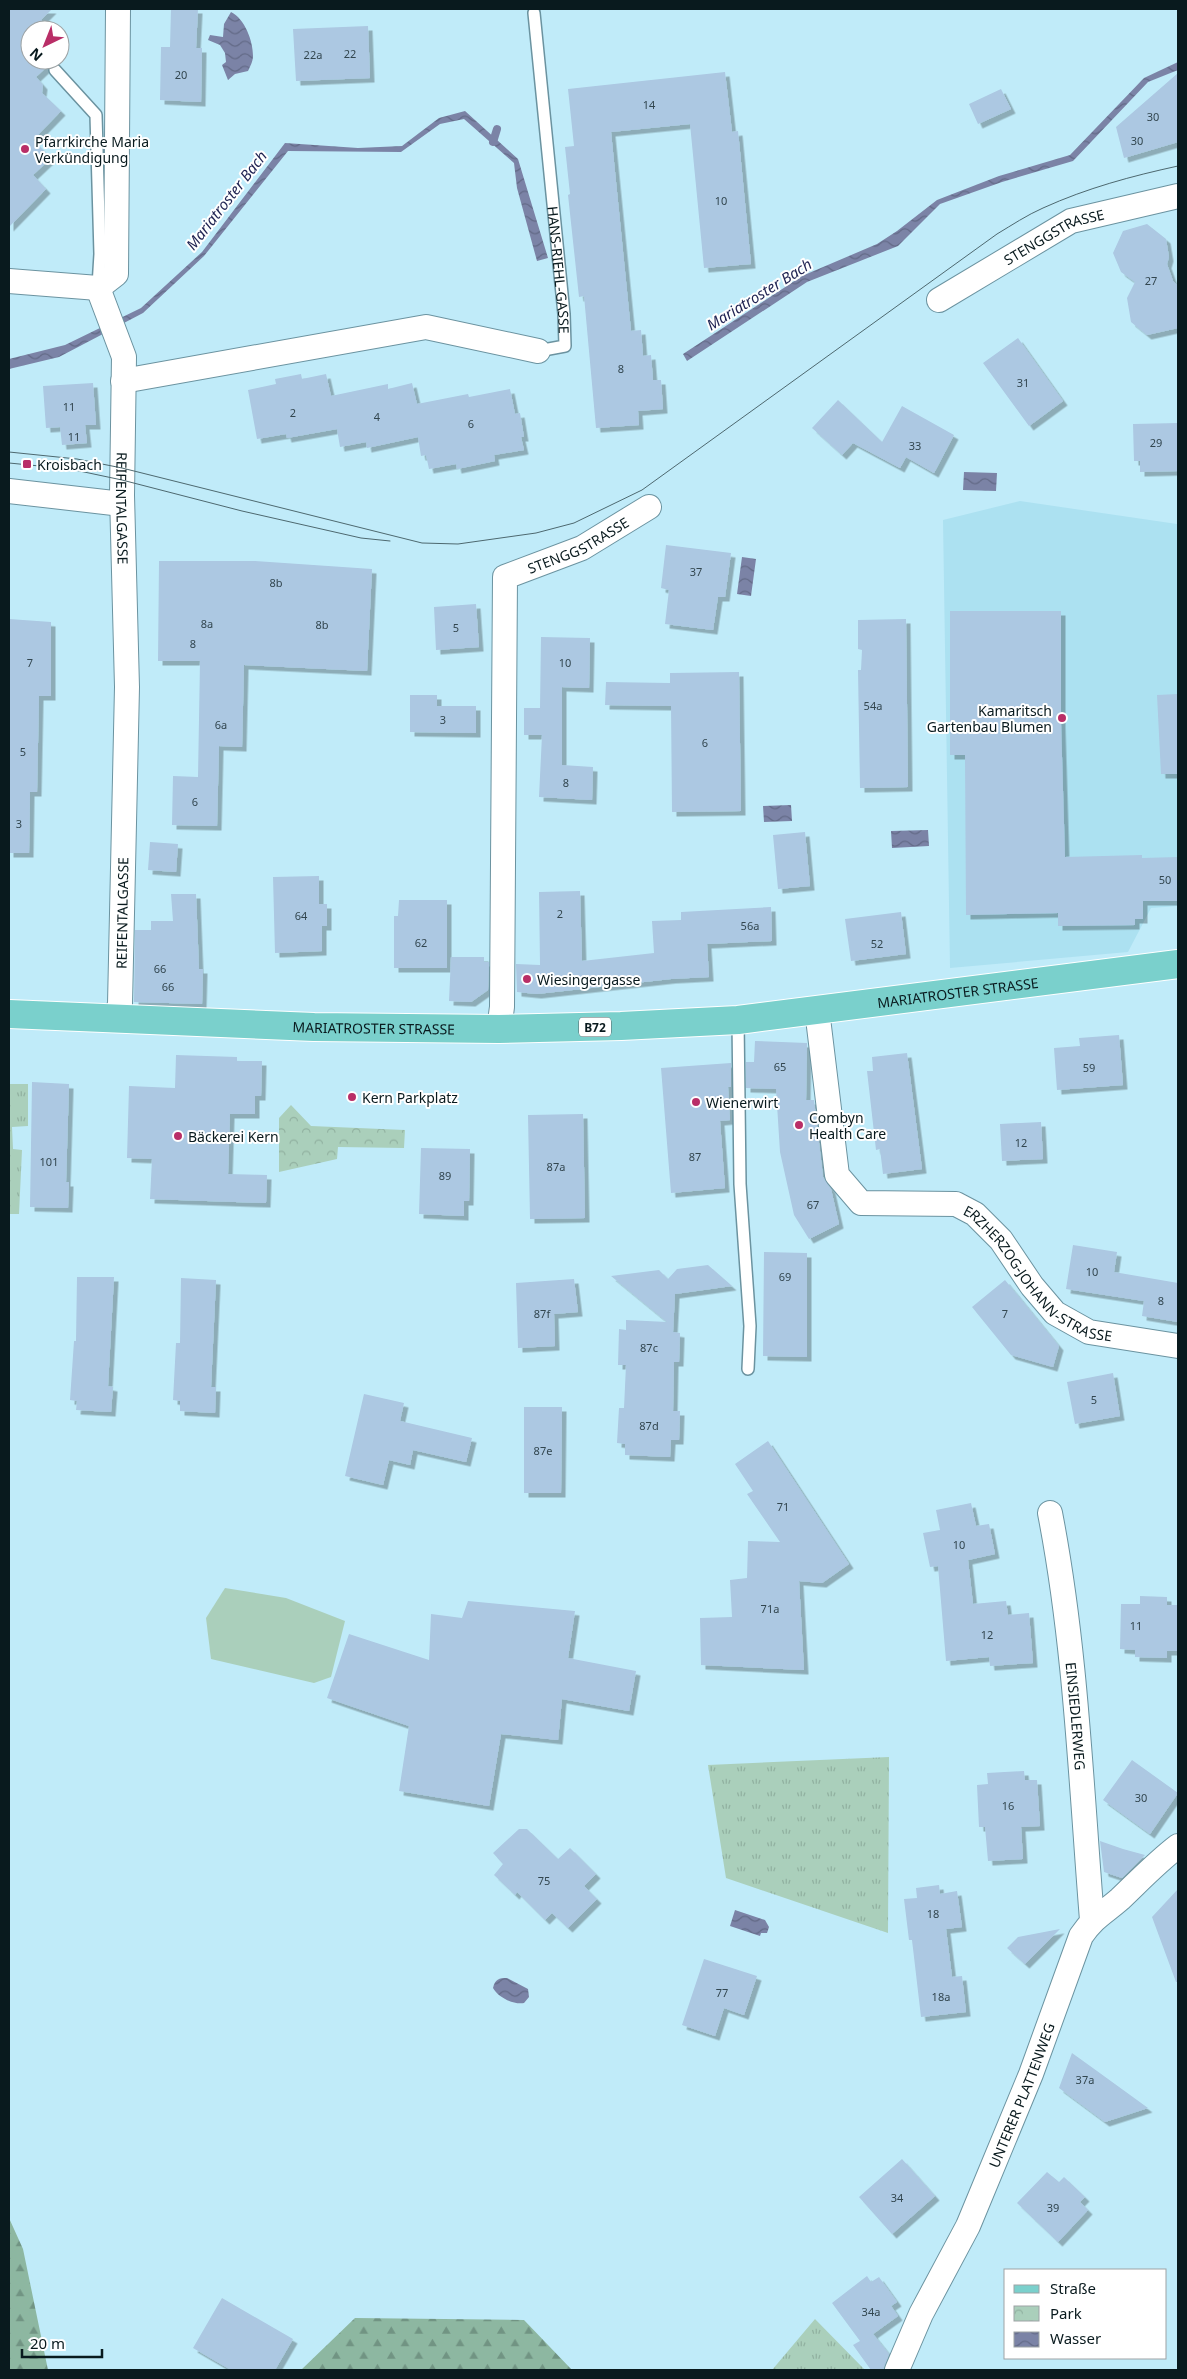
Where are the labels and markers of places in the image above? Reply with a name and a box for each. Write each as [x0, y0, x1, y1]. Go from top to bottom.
place label: Pfarrkirche Maria Verkündigung [35, 132, 149, 167]
marker: Pfarrkirche Maria Verkündigung [19, 143, 31, 155]
place label: Kroisbach [37, 455, 102, 474]
marker: Kroisbach [21, 458, 33, 470]
place label: Kamaritsch Gartenbau Blumen [927, 701, 1052, 736]
marker: Kamaritsch Gartenbau Blumen [1056, 712, 1068, 724]
place label: Wiesingergasse [537, 970, 641, 989]
marker: Wiesingergasse [521, 973, 533, 985]
place label: Kern Parkplatz [362, 1088, 458, 1107]
marker: Kern Parkplatz [346, 1091, 358, 1103]
place label: Wienerwirt [706, 1093, 778, 1112]
marker: Wienerwirt [690, 1096, 702, 1108]
place label: Combyn Health Care [809, 1108, 886, 1143]
marker: Combyn Health Care [793, 1119, 805, 1131]
place label: Bäckerei Kern [188, 1127, 279, 1146]
marker: Bäckerei Kern [172, 1130, 184, 1142]

